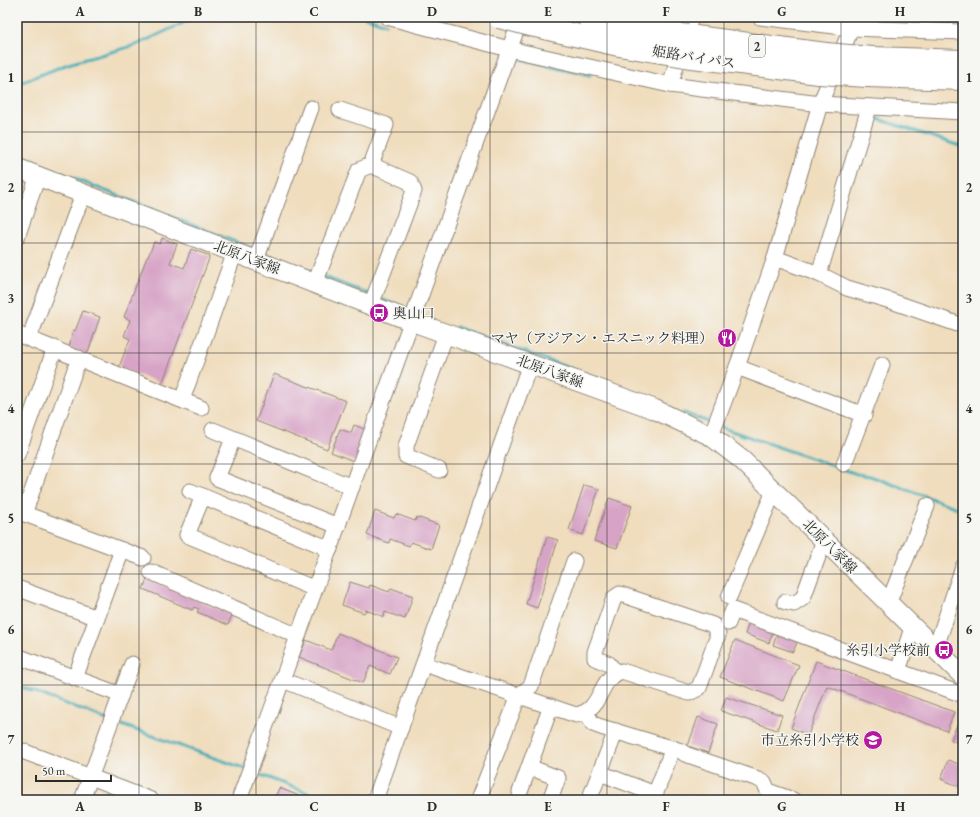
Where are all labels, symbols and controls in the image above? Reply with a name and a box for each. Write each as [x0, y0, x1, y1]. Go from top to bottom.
text: A [74, 3, 85, 20]
text: B [194, 3, 202, 20]
text: C [309, 3, 319, 20]
text: D [427, 3, 437, 20]
text: E [544, 3, 552, 20]
text: F [662, 3, 670, 20]
text: G [777, 3, 787, 20]
text: H [895, 3, 906, 20]
road number: 2 [749, 35, 765, 57]
street label: 姫路バイパス [651, 42, 737, 72]
text: 1 [8, 69, 15, 86]
text: 1 [966, 69, 973, 86]
text: 2 [8, 179, 15, 196]
text: 2 [966, 179, 973, 196]
street label: 北原八家線 [211, 236, 283, 278]
text: 3 [8, 290, 15, 307]
text: 3 [966, 290, 973, 307]
bus stop icon: 奥山口 [368, 302, 390, 324]
place label: 奥山口 [393, 304, 435, 322]
restaurant icon: マヤ（アジアン・エスニック料理） [716, 327, 738, 349]
place label: マヤ（アジアン・エスニック料理） [491, 329, 713, 347]
street label: 北原八家線 [514, 351, 586, 391]
text: 4 [8, 400, 15, 417]
text: 4 [966, 400, 973, 417]
text: 5 [8, 510, 14, 527]
text: 5 [966, 510, 972, 527]
street label: 北原八家線 [799, 515, 861, 577]
text: 6 [8, 621, 15, 638]
text: 6 [966, 621, 973, 638]
bus stop icon: 糸引小学校前 [933, 639, 955, 661]
place label: 糸引小学校前 [846, 641, 930, 659]
school or university icon: 市立糸引小学校 [862, 729, 884, 751]
text: 7 [8, 731, 15, 748]
place label: 市立糸引小学校 [761, 731, 859, 749]
text: 7 [966, 731, 973, 748]
scale bar [36, 757, 111, 783]
text: 50 m [42, 763, 66, 779]
text: A [74, 798, 85, 815]
text: B [194, 798, 202, 815]
text: C [309, 798, 319, 815]
text: D [427, 798, 437, 815]
text: E [544, 798, 552, 815]
text: F [662, 798, 670, 815]
text: G [777, 798, 787, 815]
text: H [895, 798, 906, 815]

